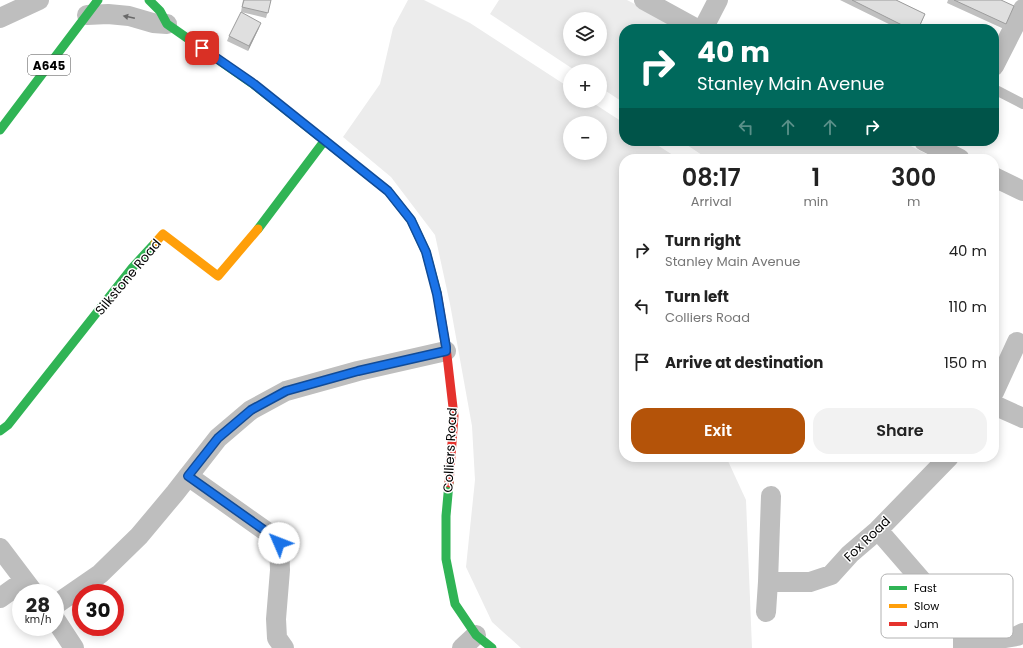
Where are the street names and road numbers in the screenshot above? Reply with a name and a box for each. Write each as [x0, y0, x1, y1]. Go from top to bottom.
road number: A645 [28, 55, 70, 75]
street label: Silkstone Road [90, 235, 166, 319]
street label: Colliers Road [438, 407, 462, 493]
street label: Fox Road [839, 512, 895, 566]

